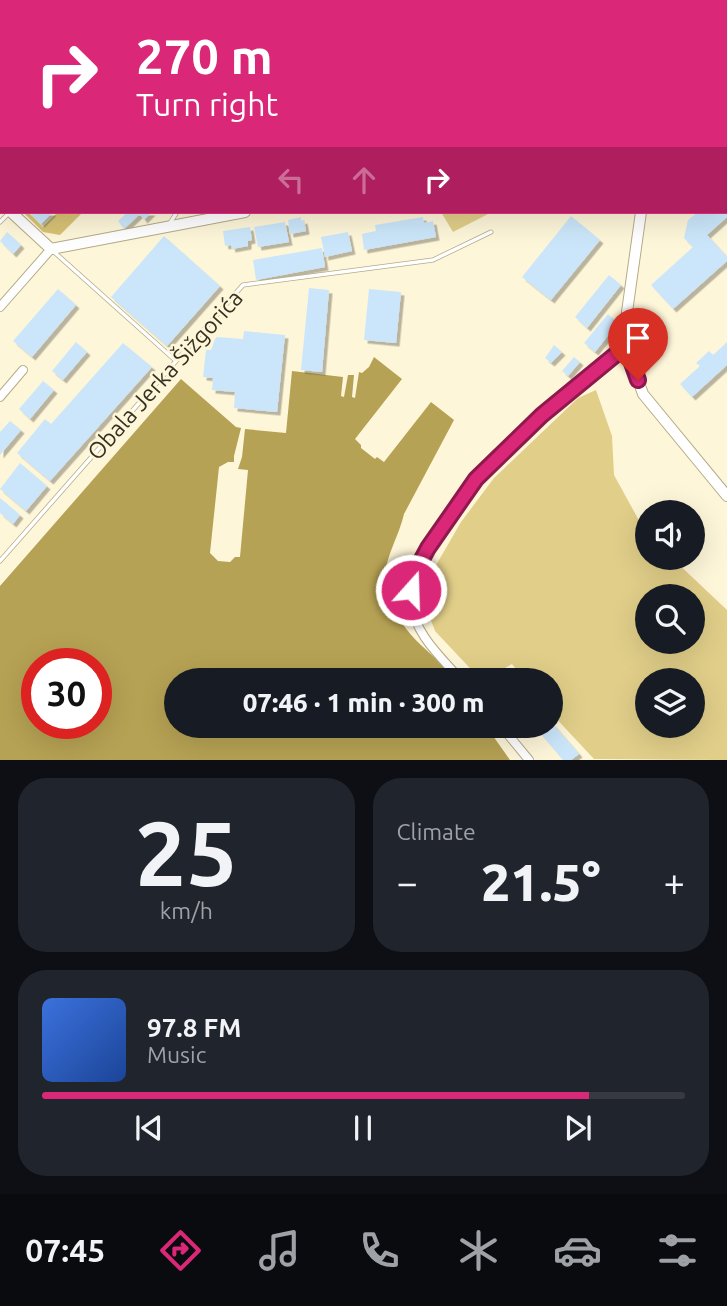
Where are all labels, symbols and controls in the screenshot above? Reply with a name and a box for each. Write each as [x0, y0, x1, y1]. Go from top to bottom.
icon: right [21, 28, 112, 119]
text: 270 m [136, 28, 273, 83]
text: Turn right [136, 86, 278, 122]
icon: left [272, 161, 310, 199]
icon: ahead [345, 161, 383, 199]
icon: right [418, 161, 456, 199]
street label: Obala Jerka Šižgorića [82, 285, 247, 464]
pin [608, 308, 668, 380]
icon: arrive [619, 319, 657, 357]
map controls [635, 500, 705, 738]
button: sound [635, 500, 705, 570]
position arrow [374, 553, 448, 627]
button: search [635, 584, 705, 654]
speed limit sign: 30 [21, 648, 112, 739]
button: layers [635, 668, 705, 738]
text: 07:46 · 1 min · 300 m [243, 688, 484, 717]
text: 25 [135, 801, 238, 903]
text: Climate [397, 819, 476, 844]
text: 21.5° [481, 853, 601, 911]
text: − [397, 861, 418, 903]
text: + [664, 861, 685, 903]
text: km/h [160, 898, 213, 923]
text: 97.8 FM [147, 1013, 241, 1042]
text: Music [147, 1042, 206, 1067]
icon: previous [130, 1109, 168, 1147]
icon: pause [344, 1109, 382, 1147]
icon: next [559, 1109, 597, 1147]
icon: directions [156, 1226, 205, 1275]
icon: music [255, 1226, 304, 1275]
icon: phone [355, 1226, 404, 1275]
icon: climate [454, 1226, 503, 1275]
icon: car [553, 1226, 602, 1275]
icon: filters [653, 1226, 702, 1275]
text: 07:45 [25, 1232, 105, 1268]

